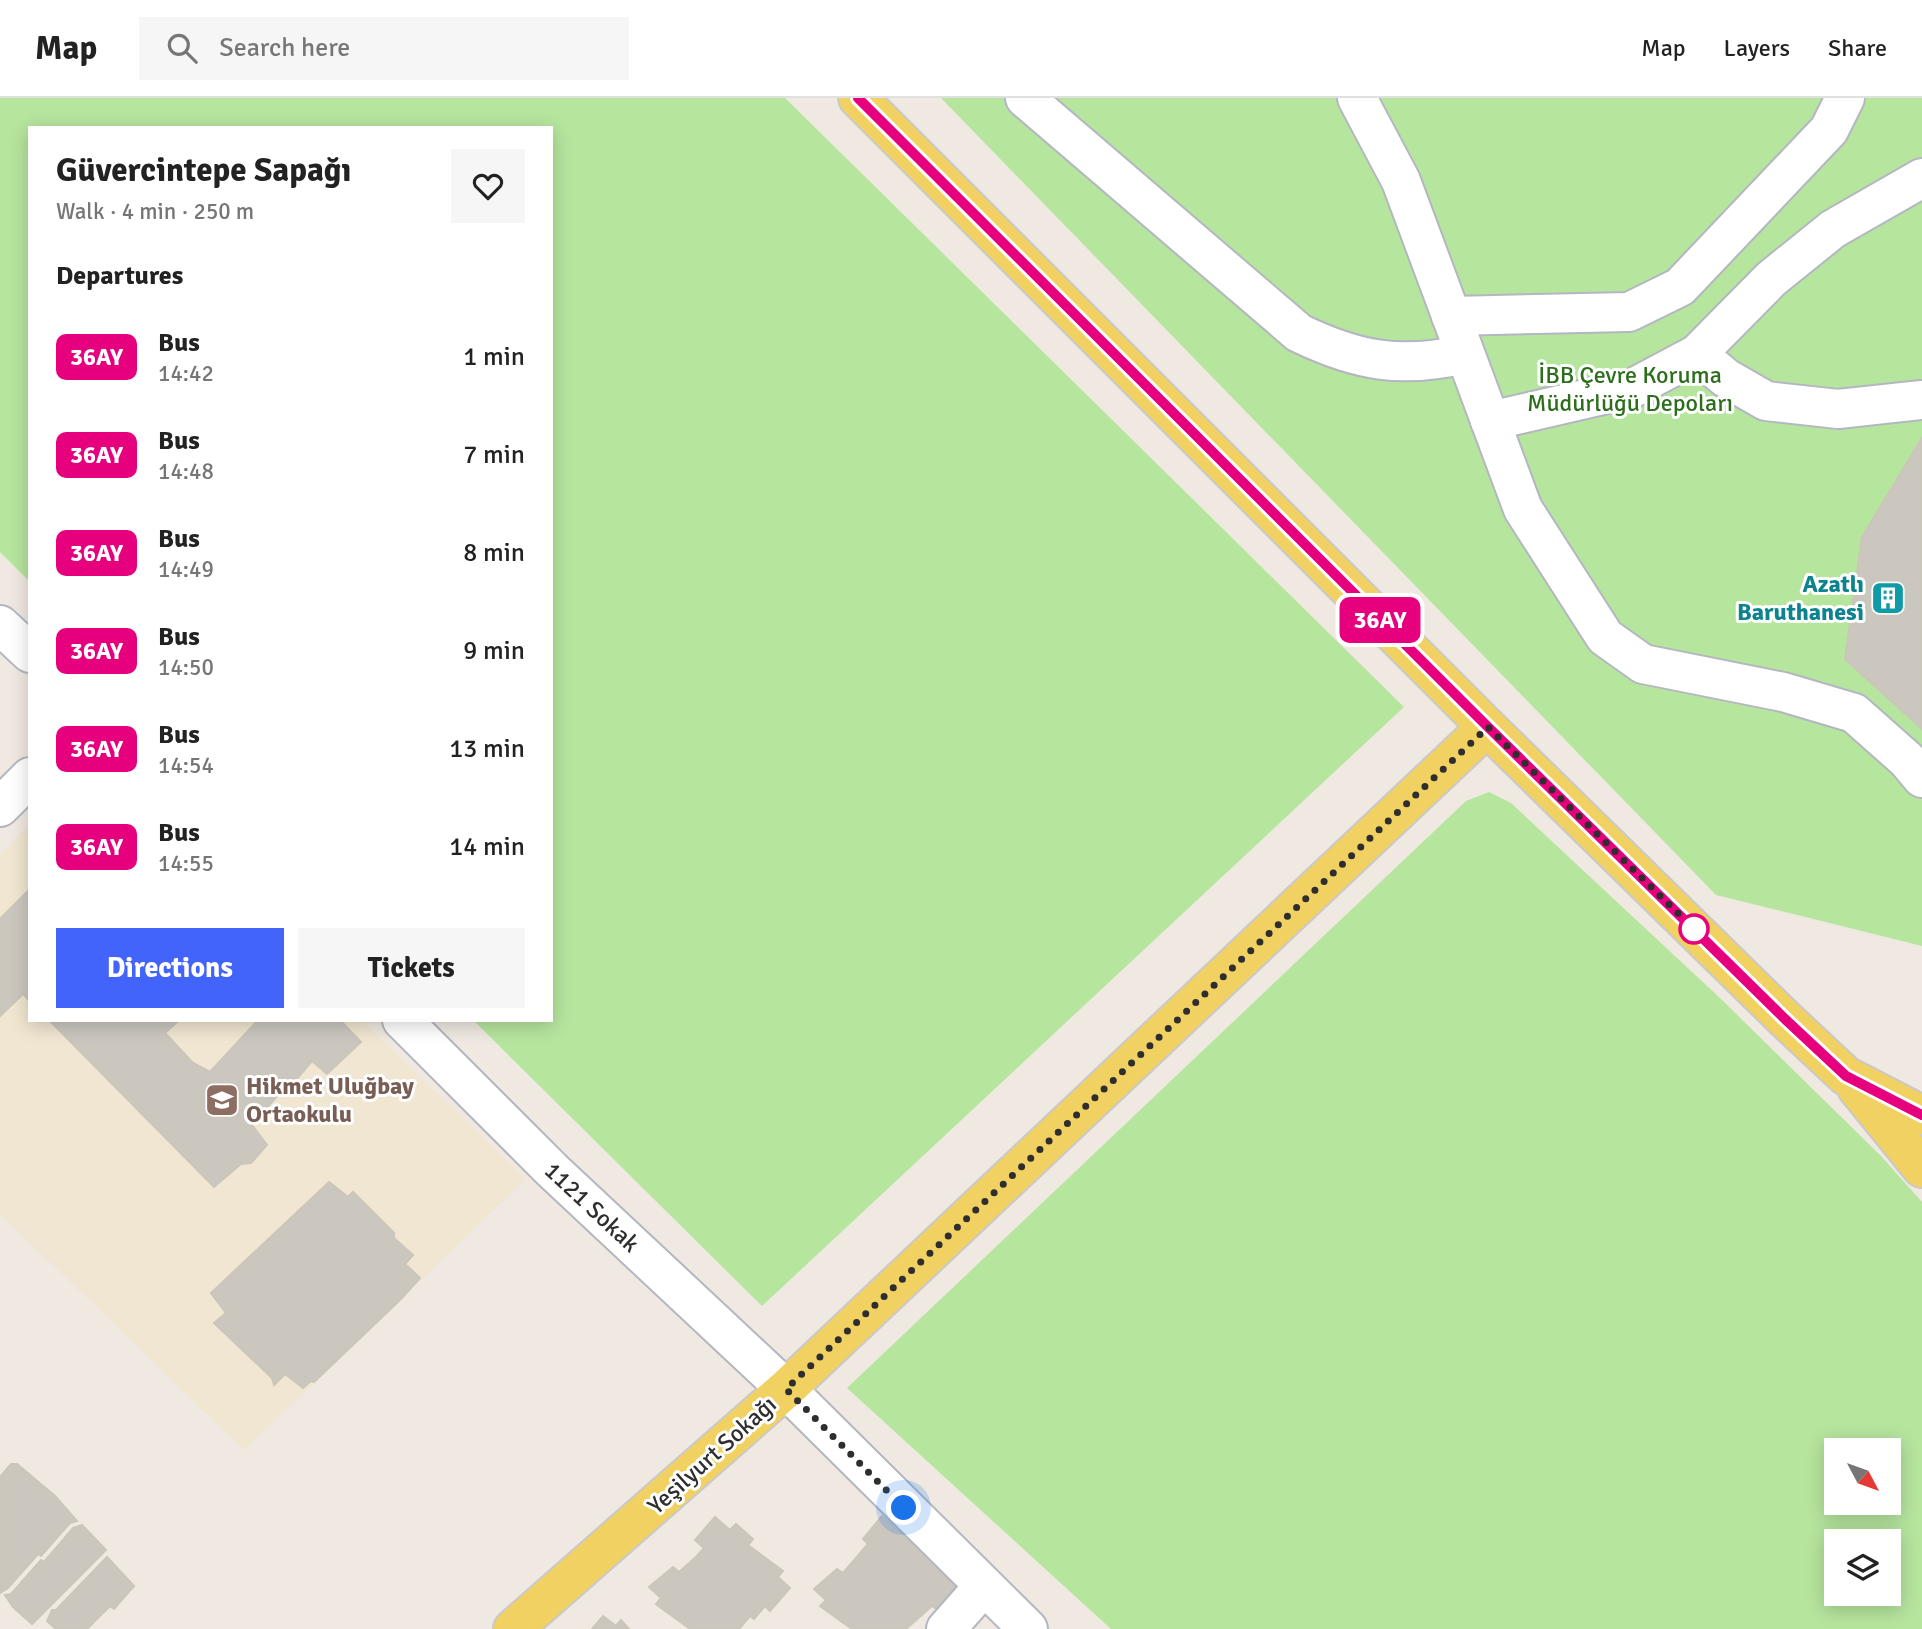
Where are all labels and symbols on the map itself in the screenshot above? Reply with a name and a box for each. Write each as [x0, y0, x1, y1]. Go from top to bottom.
park label: İBB Çevre Koruma Müdürlüğü Depoları [1527, 360, 1733, 418]
place label: Azatlı Baruthanesi [1737, 569, 1864, 627]
building icon: Azatlı Baruthanesi [1869, 579, 1907, 617]
line badge: 36AY [1331, 597, 1429, 643]
unlabelled marker [1679, 914, 1709, 944]
place label: Hikmet Uluğbay Ortaokulu [246, 1071, 414, 1129]
school or university icon: Hikmet Uluğbay Ortaokulu [203, 1081, 241, 1119]
street label: 1121 Sokak [538, 1155, 646, 1259]
street label: Yeşilyurt Sokağı [641, 1389, 783, 1521]
north arrow [1824, 1438, 1900, 1516]
your location [886, 1490, 921, 1525]

